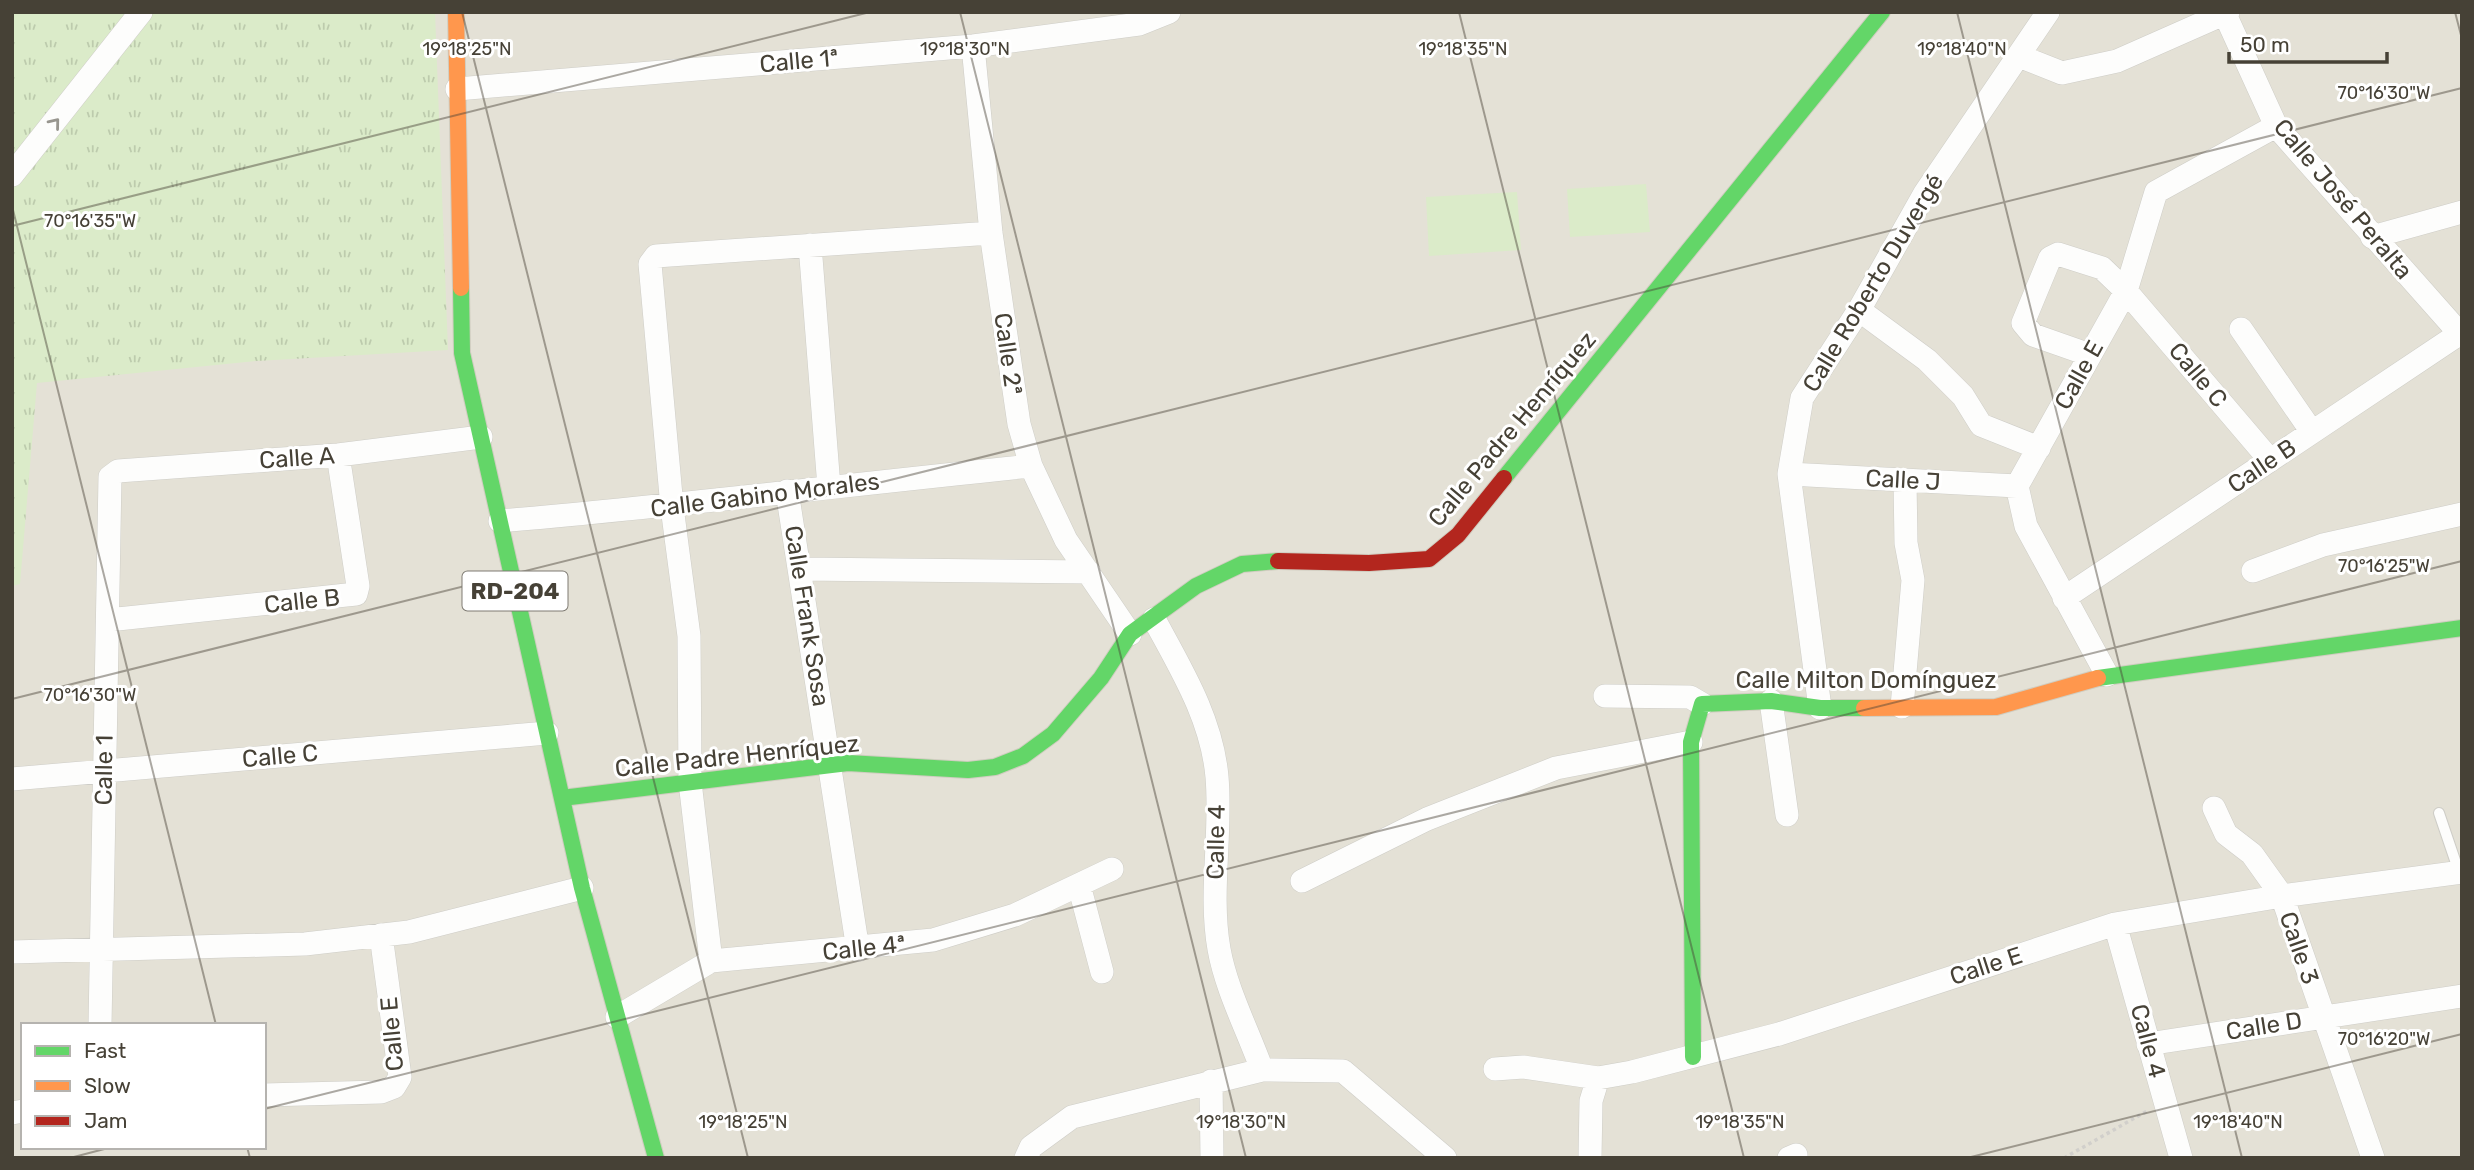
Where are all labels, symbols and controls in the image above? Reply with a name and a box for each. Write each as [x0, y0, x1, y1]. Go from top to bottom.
scale bar [2229, 21, 2386, 65]
text: 50 m [2240, 32, 2290, 57]
text: 19°18'25"N [423, 38, 511, 60]
text: 19°18'30"N [920, 38, 1010, 60]
text: 19°18'35"N [1418, 38, 1508, 60]
text: 19°18'40"N [1917, 38, 2007, 60]
street label: Calle 1ª [758, 44, 840, 78]
text: 70°16'30"W [2338, 82, 2430, 104]
street label: Calle José Peralta [2268, 113, 2418, 285]
one-way arrow [47, 118, 60, 130]
street label: Calle Roberto Duvergé [1797, 169, 1949, 397]
text: 70°16'35"W [44, 210, 136, 232]
street label: Calle 2ª [988, 311, 1028, 397]
street label: Calle Padre Henríquez [1422, 326, 1602, 532]
street label: Calle E [2049, 336, 2109, 414]
street label: Calle C [2163, 337, 2233, 413]
street label: Calle B [2223, 433, 2301, 499]
street label: Calle A [258, 441, 336, 475]
street label: Calle J [1865, 464, 1941, 496]
street label: Calle Gabino Morales [649, 467, 881, 523]
street label: Calle Frank Sosa [779, 524, 835, 708]
text: 70°16'25"W [2338, 555, 2430, 577]
road number: RD-204 [462, 572, 568, 610]
street label: Calle B [263, 583, 341, 619]
street label: Calle Milton Domínguez [1736, 666, 1996, 694]
text: 70°16'30"W [44, 684, 136, 706]
street label: Calle Padre Henríquez [613, 729, 861, 783]
street label: Calle 1 [89, 735, 119, 805]
street label: Calle C [241, 739, 319, 773]
street label: Calle 4 [1201, 804, 1231, 880]
street label: Calle 3 [2274, 908, 2324, 988]
street label: Calle 4ª [821, 930, 907, 966]
street label: Calle E [1946, 941, 2026, 991]
street label: Calle E [375, 996, 409, 1072]
street label: Calle 4 [2125, 1001, 2171, 1081]
street label: Calle D [2224, 1006, 2304, 1046]
legend [21, 1023, 266, 1149]
text: 70°16'20"W [2338, 1028, 2430, 1050]
text: Fast [84, 1038, 126, 1063]
text: Slow [84, 1073, 131, 1098]
text: Jam [84, 1108, 128, 1133]
text: 19°18'25"N [699, 1111, 787, 1133]
text: 19°18'30"N [1196, 1111, 1286, 1133]
text: 19°18'35"N [1695, 1111, 1785, 1133]
text: 19°18'40"N [2193, 1111, 2283, 1133]

